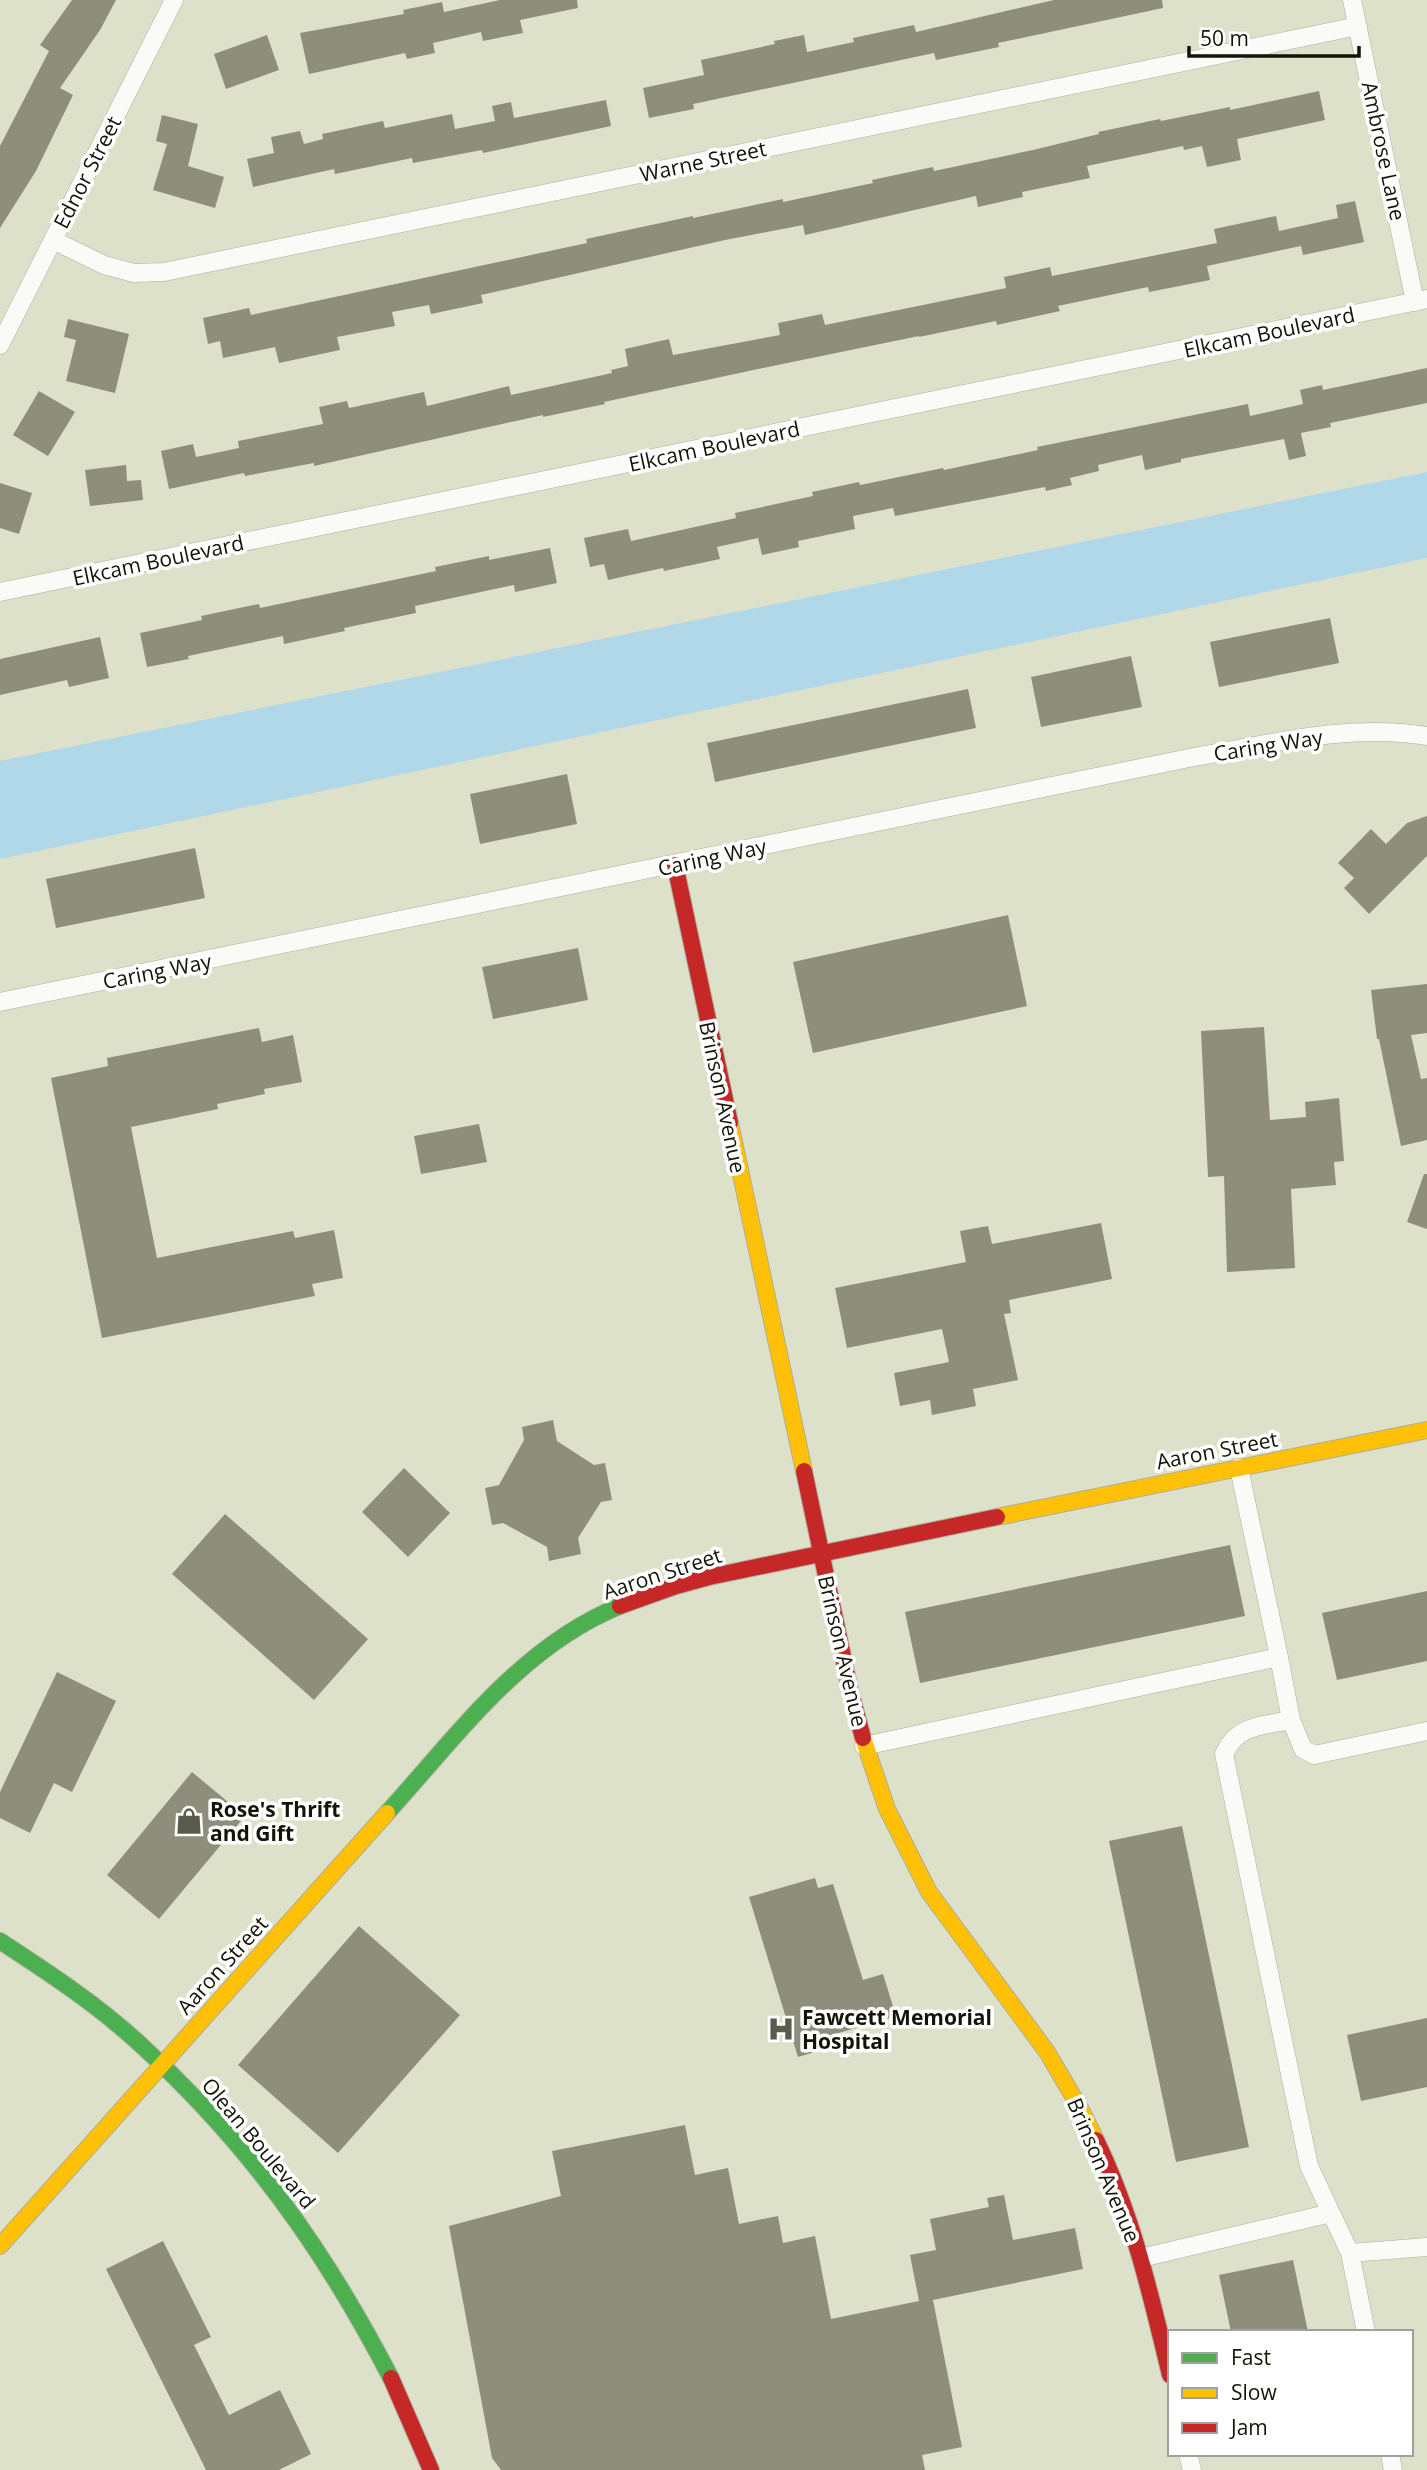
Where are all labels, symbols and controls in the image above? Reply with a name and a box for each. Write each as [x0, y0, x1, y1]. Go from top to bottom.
scale bar [1189, 14, 1359, 58]
text: 50 m [1200, 24, 1249, 52]
street label: Ambrose Lane [1356, 79, 1412, 223]
street label: Ednor Street [47, 111, 127, 233]
street label: Warne Street [637, 134, 769, 188]
street label: Elkcam Boulevard [1181, 300, 1357, 364]
street label: Elkcam Boulevard [626, 414, 802, 478]
street label: Elkcam Boulevard [70, 528, 246, 592]
street label: Caring Way [1211, 722, 1325, 767]
street label: Caring Way [655, 832, 769, 882]
street label: Caring Way [100, 947, 214, 995]
street label: Brinson Avenue [693, 1019, 753, 1175]
street label: Aaron Street [1154, 1425, 1280, 1475]
street label: Aaron Street [599, 1541, 725, 1605]
street label: Brinson Avenue [812, 1573, 874, 1729]
place label: Rose's Thrift and Gift [210, 1795, 340, 1847]
shop icon: Rose's Thrift and Gift [174, 1806, 204, 1836]
street label: Aaron Street [170, 1910, 274, 2020]
place label: Fawcett Memorial Hospital [802, 2003, 992, 2055]
hospital icon: Fawcett Memorial Hospital [766, 2014, 796, 2044]
street label: Olean Boulevard [196, 2071, 322, 2215]
street label: Brinson Avenue [1061, 2093, 1147, 2247]
legend [1168, 2330, 1413, 2456]
text: Fast [1231, 2343, 1271, 2371]
text: Slow [1231, 2378, 1277, 2406]
text: Jam [1229, 2413, 1268, 2441]

